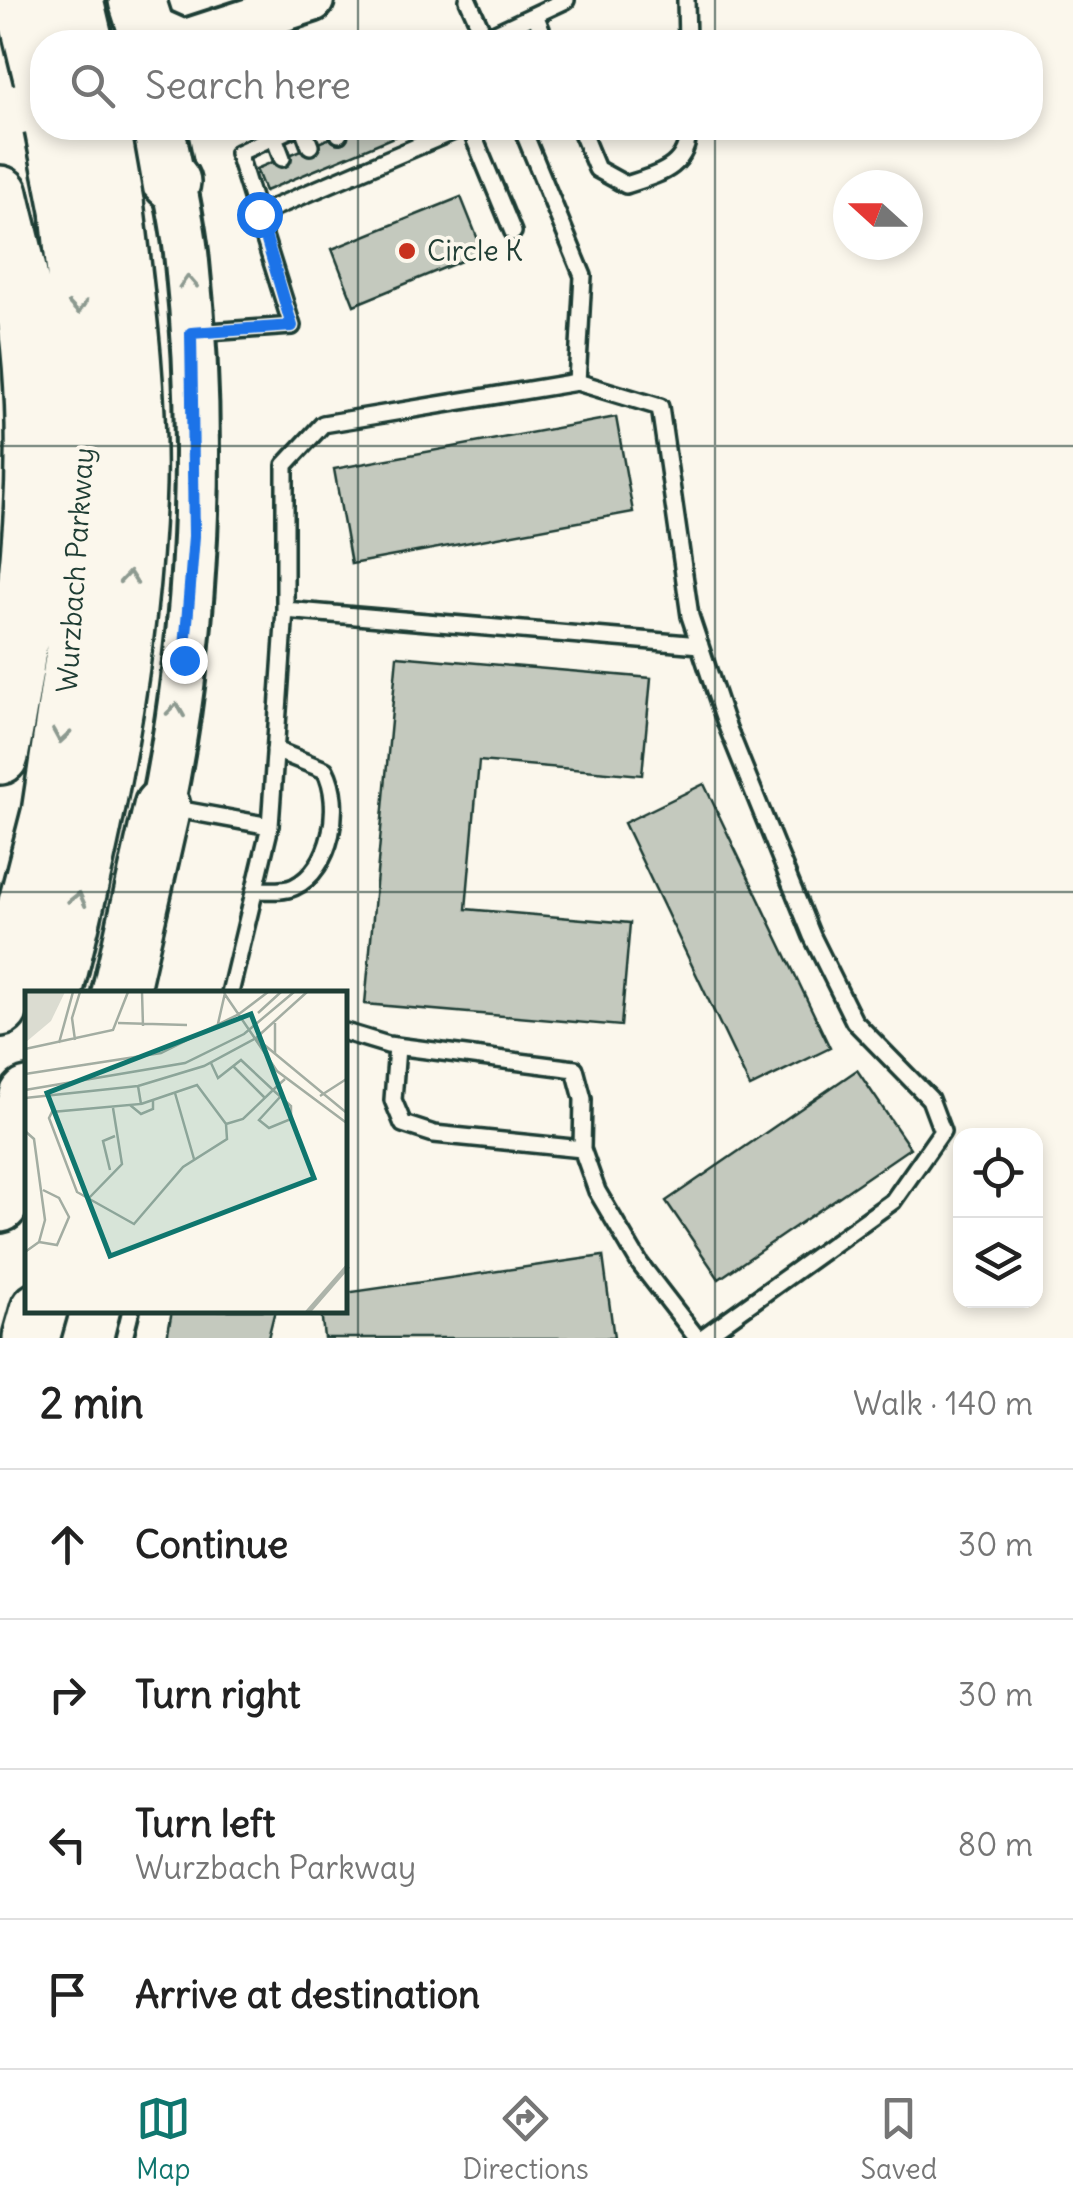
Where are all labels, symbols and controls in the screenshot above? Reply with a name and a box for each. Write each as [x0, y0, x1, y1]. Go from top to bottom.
search box [30, 30, 1043, 140]
icon: search [65, 58, 120, 113]
text: Search here [145, 62, 351, 109]
north arrow [833, 170, 923, 260]
route start [237, 192, 283, 238]
place label: Circle K [427, 233, 522, 269]
marker: Circle K [396, 240, 418, 262]
one-way arrow [178, 274, 199, 290]
one-way arrow [67, 300, 88, 316]
street label: Wurzbach Parkway [48, 446, 102, 694]
one-way arrow [117, 570, 139, 586]
route end [162, 638, 208, 684]
one-way arrow [165, 702, 186, 719]
one-way arrow [52, 728, 73, 744]
one-way arrow [66, 890, 87, 908]
inset map [25, 991, 348, 1313]
map controls [953, 1128, 1043, 1308]
button: locate [953, 1128, 1043, 1218]
button: layers [953, 1218, 1043, 1308]
text: 2 min [40, 1377, 144, 1429]
text: Walk · 140 m [853, 1383, 1033, 1424]
icon: ahead [40, 1517, 95, 1572]
text: Continue [135, 1521, 288, 1568]
text: 30 m [958, 1524, 1033, 1565]
icon: right [40, 1667, 95, 1722]
text: Turn right [135, 1671, 301, 1718]
text: 30 m [958, 1674, 1033, 1715]
text: Turn left [135, 1800, 275, 1847]
icon: left [40, 1817, 95, 1872]
text: 80 m [958, 1824, 1033, 1865]
text: Wurzbach Parkway [135, 1847, 416, 1888]
icon: arrive [40, 1967, 95, 2022]
text: Arrive at destination [135, 1971, 480, 2018]
tab: Map [136, 2091, 191, 2187]
tab: Directions [462, 2091, 589, 2187]
tab: Saved [860, 2091, 937, 2187]

